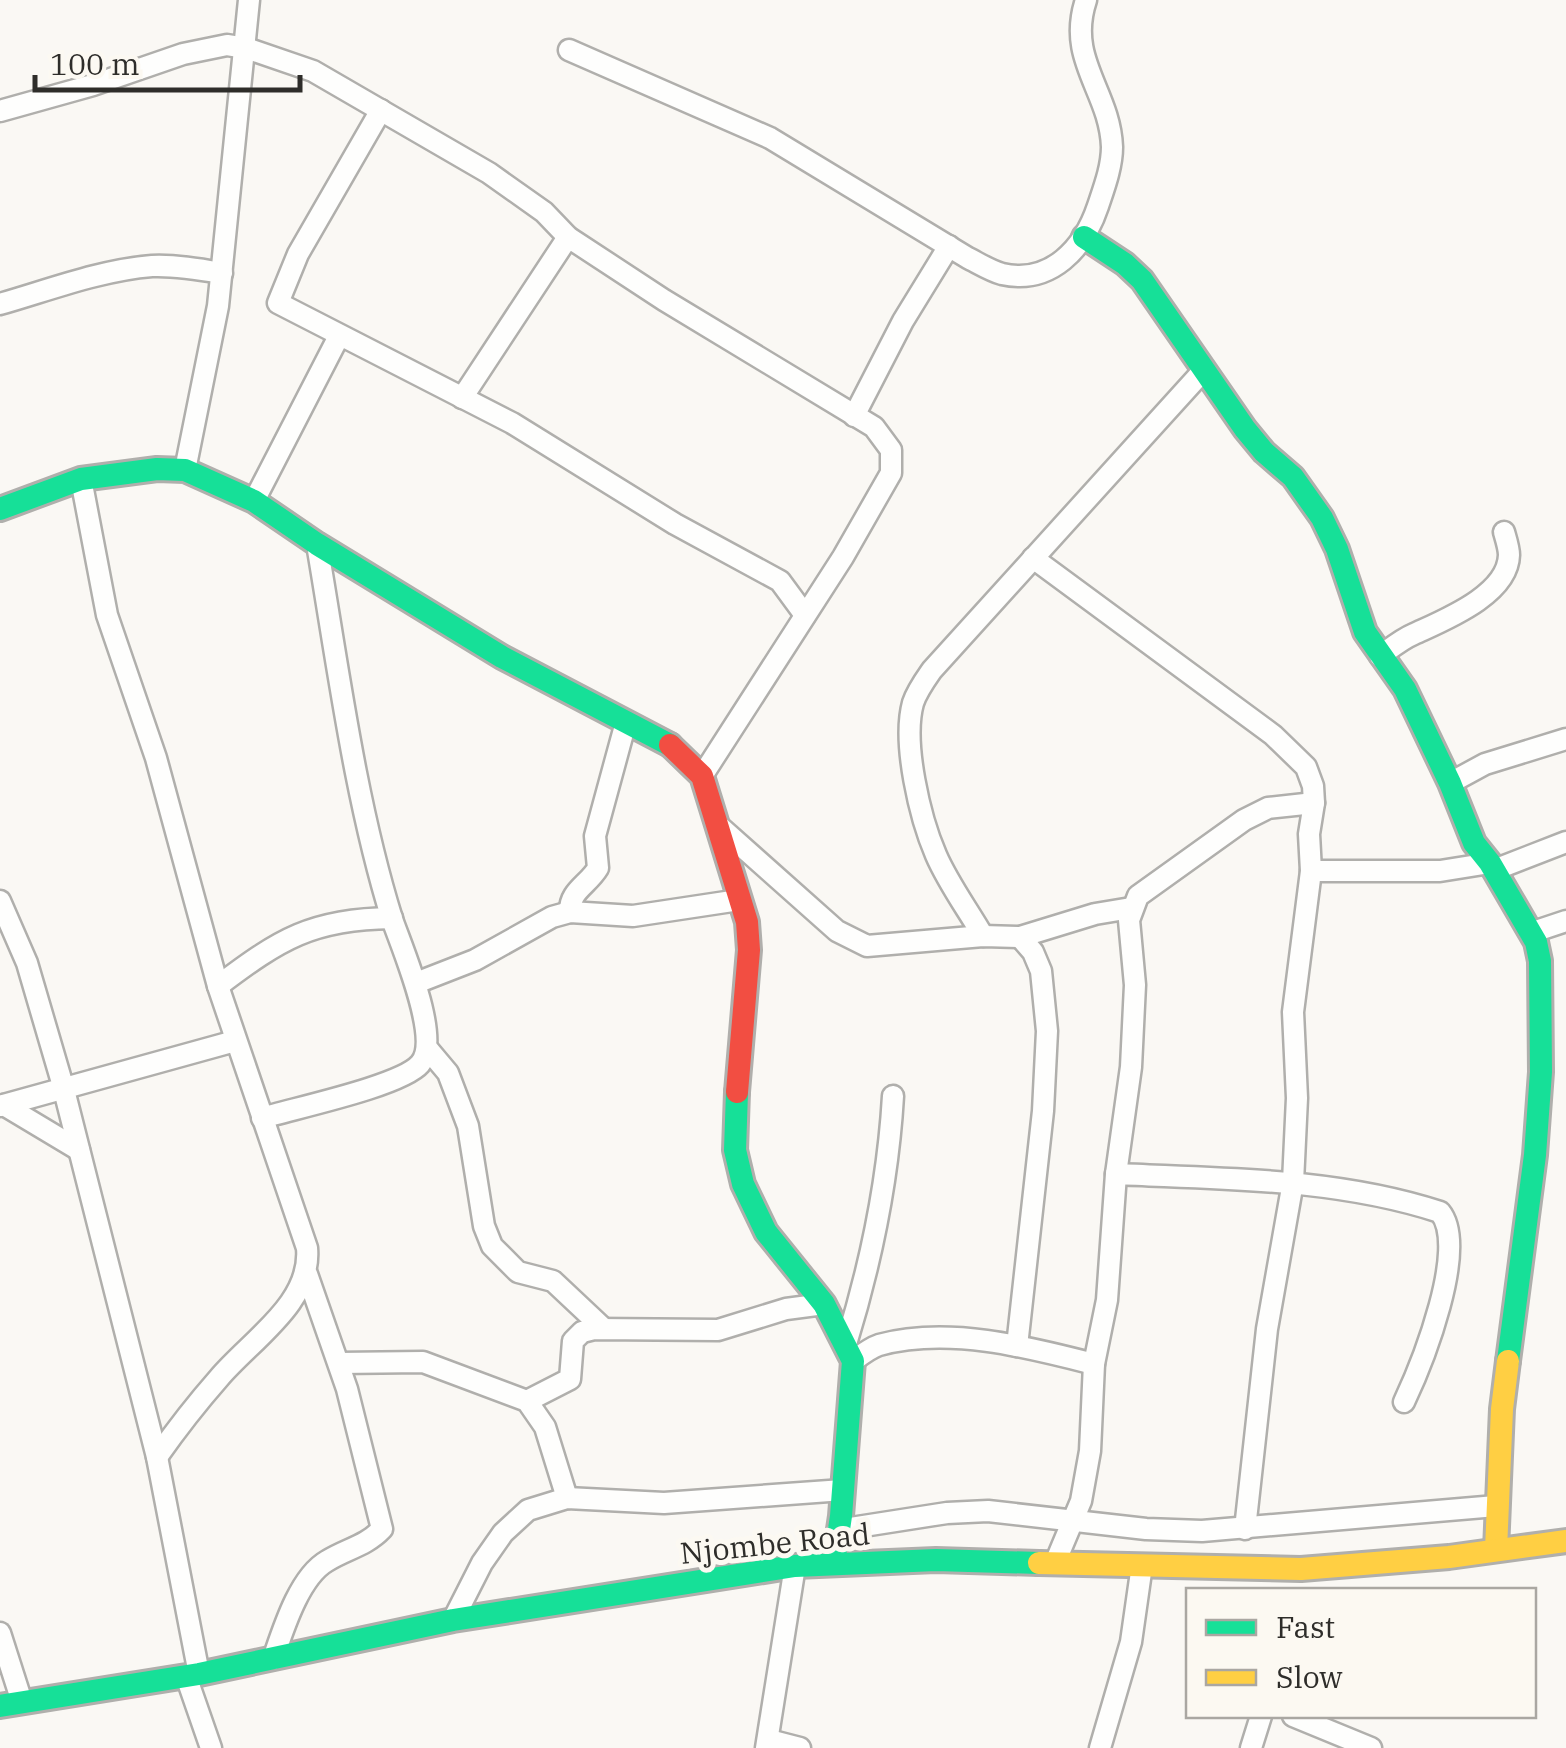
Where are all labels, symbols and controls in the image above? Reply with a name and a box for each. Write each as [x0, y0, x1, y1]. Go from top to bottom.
scale bar [35, 30, 300, 92]
text: 100 m [50, 44, 140, 83]
street label: Njombe Road [678, 1513, 872, 1572]
legend [1186, 1588, 1536, 1718]
text: Fast [1276, 1607, 1335, 1646]
text: Slow [1276, 1657, 1343, 1696]

